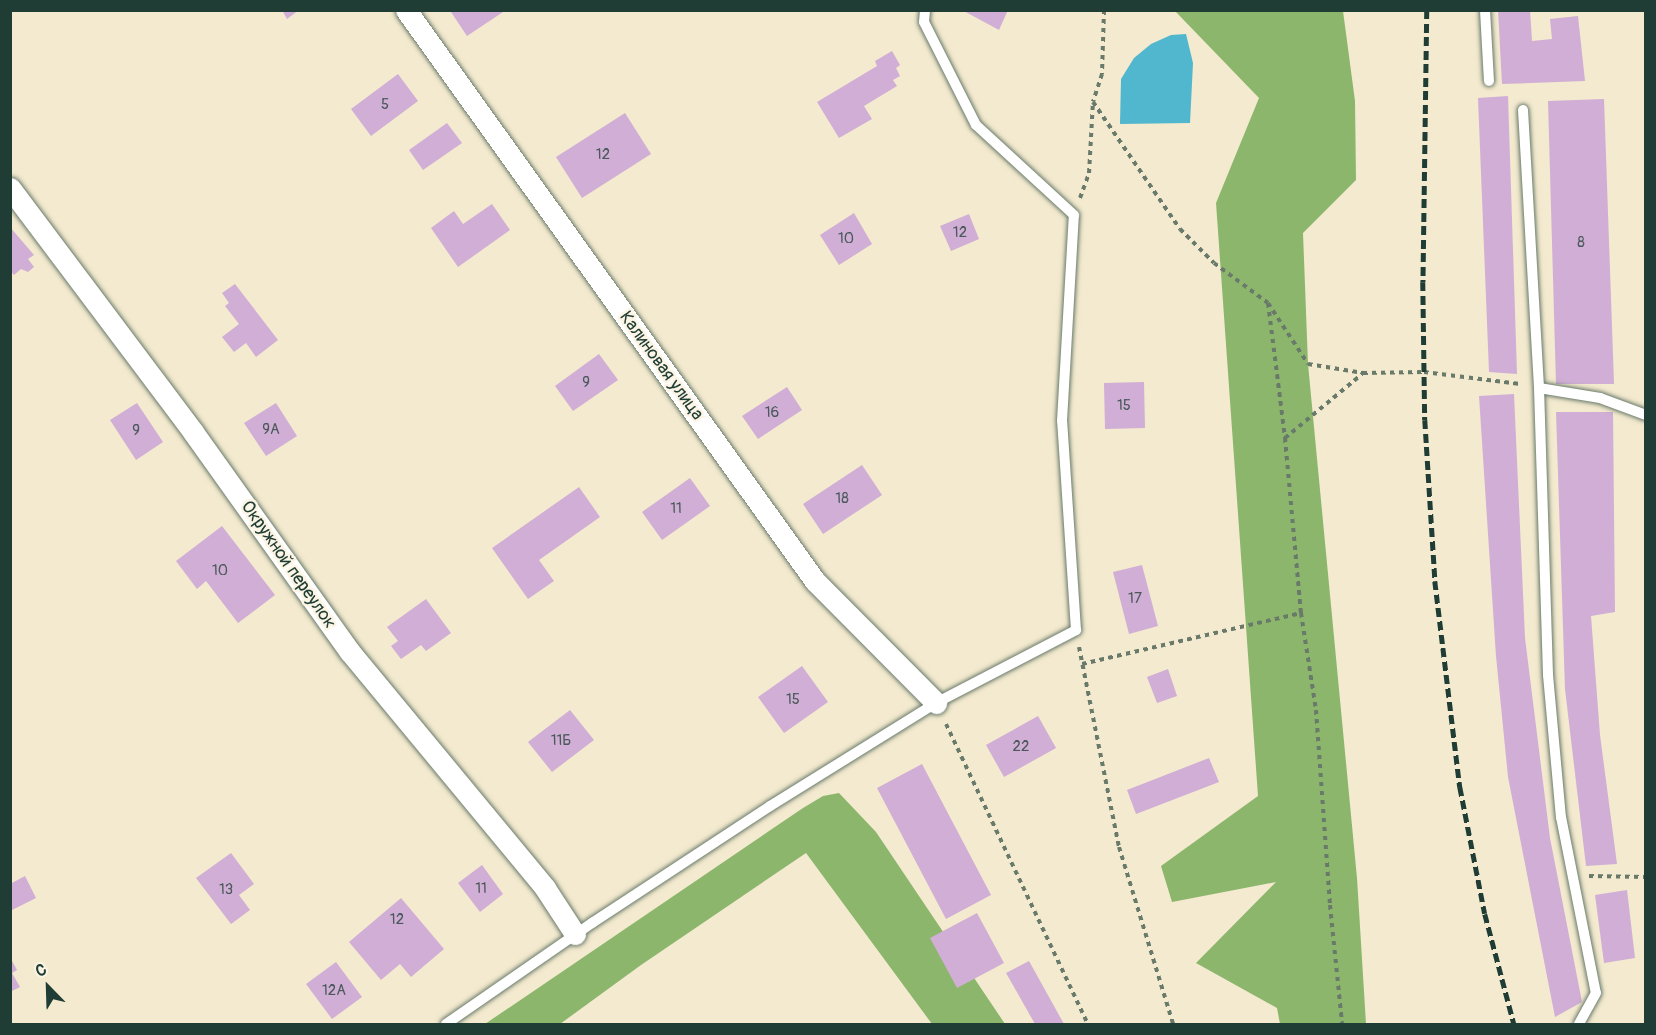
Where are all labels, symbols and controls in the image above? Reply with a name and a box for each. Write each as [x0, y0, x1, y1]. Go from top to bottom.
house number: 5 [381, 96, 389, 114]
house number: 12 [596, 146, 610, 164]
house number: 12 [953, 224, 967, 242]
house number: 10 [838, 230, 854, 248]
house number: 8 [1577, 234, 1585, 252]
street label: Калиновая улица [614, 307, 708, 425]
house number: 9 [582, 374, 590, 392]
house number: 15 [1117, 397, 1131, 415]
house number: 16 [765, 404, 779, 422]
house number: 9А [262, 421, 280, 439]
house number: 9 [132, 422, 140, 440]
house number: 18 [835, 490, 849, 508]
street label: Окружной переулок [236, 497, 340, 633]
house number: 11 [670, 500, 682, 518]
house number: 10 [212, 562, 228, 580]
house number: 17 [1128, 590, 1142, 608]
house number: 15 [786, 691, 800, 709]
house number: 11Б [551, 732, 571, 750]
house number: 22 [1013, 738, 1029, 756]
house number: 11 [475, 880, 487, 898]
house number: 13 [219, 881, 233, 899]
house number: 12 [390, 911, 404, 929]
north arrow [18, 957, 78, 1017]
text: С [33, 959, 49, 982]
house number: 12А [322, 982, 346, 1000]

